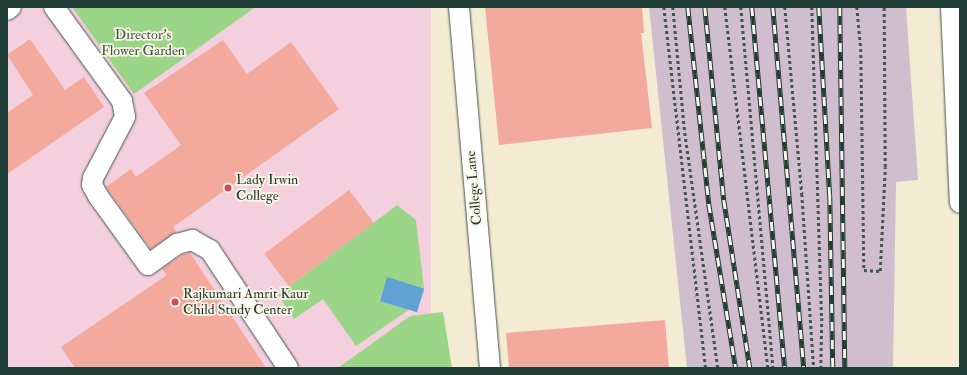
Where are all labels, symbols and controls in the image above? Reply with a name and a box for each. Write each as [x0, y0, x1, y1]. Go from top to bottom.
park label: Director's Flower Garden [101, 27, 185, 60]
street label: College Lane [462, 150, 486, 226]
place label: Lady Irwin College [236, 172, 298, 204]
marker: Lady Irwin College [223, 183, 233, 193]
place label: Rajkumari Amrit Kaur Child Study Center [183, 286, 308, 318]
marker: Rajkumari Amrit Kaur Child Study Center [170, 297, 180, 307]

